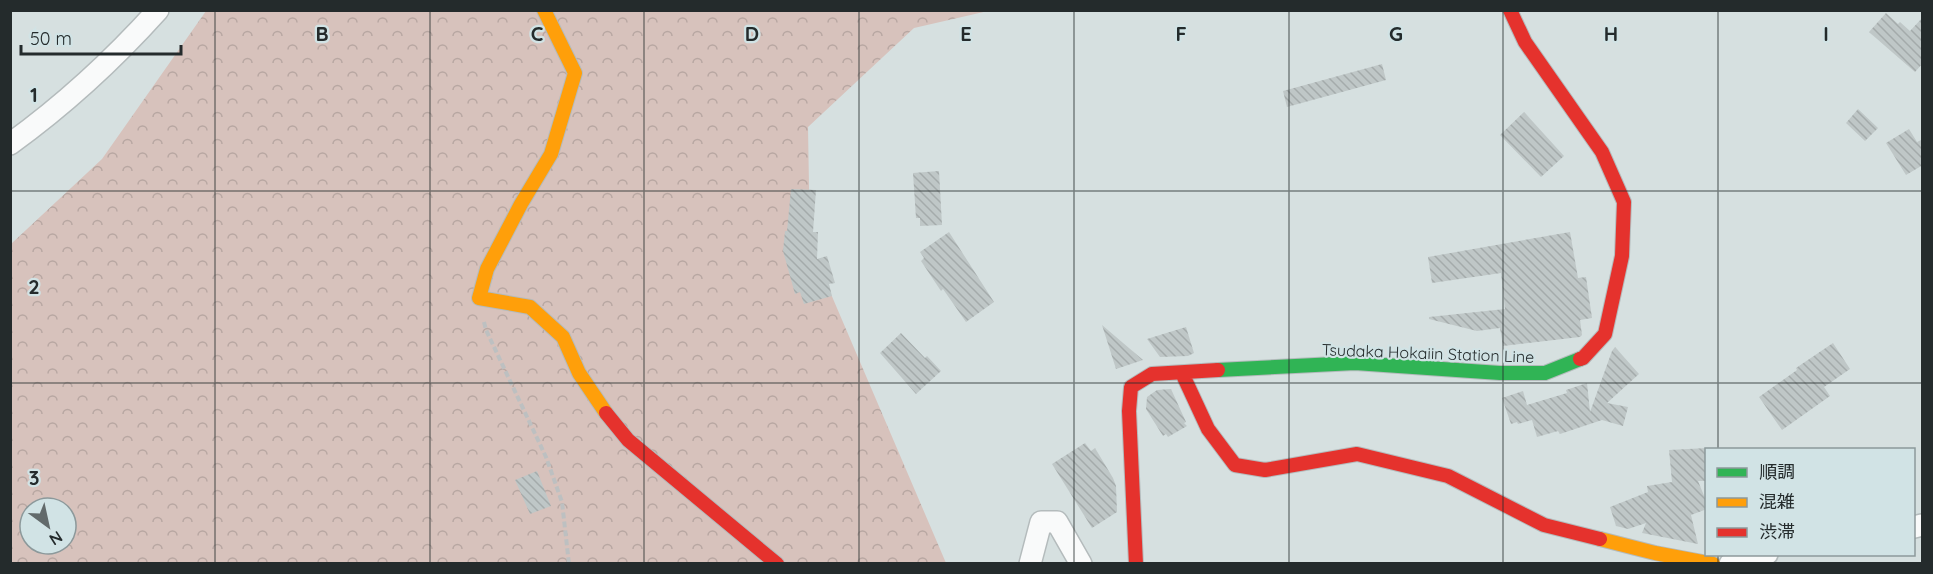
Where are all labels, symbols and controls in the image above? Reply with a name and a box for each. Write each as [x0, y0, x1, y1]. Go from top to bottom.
scale bar [21, 18, 182, 56]
text: B [315, 21, 329, 46]
text: C [531, 21, 544, 46]
text: D [745, 21, 759, 46]
text: E [960, 21, 972, 46]
text: F [1175, 21, 1187, 46]
text: G [1389, 21, 1403, 46]
text: H [1604, 21, 1618, 46]
text: I [1823, 21, 1829, 46]
text: 50 m [30, 27, 72, 50]
text: 1 [30, 82, 38, 107]
text: 2 [28, 274, 40, 299]
street label: Tsudaka Hokaiin Station Line [1321, 339, 1535, 367]
legend [1705, 448, 1915, 556]
text: 順調 [1759, 460, 1795, 483]
text: 3 [29, 465, 39, 490]
text: 混雑 [1759, 490, 1795, 513]
north arrow [18, 496, 78, 556]
text: 渋滞 [1759, 520, 1795, 543]
text: N [46, 527, 67, 550]

